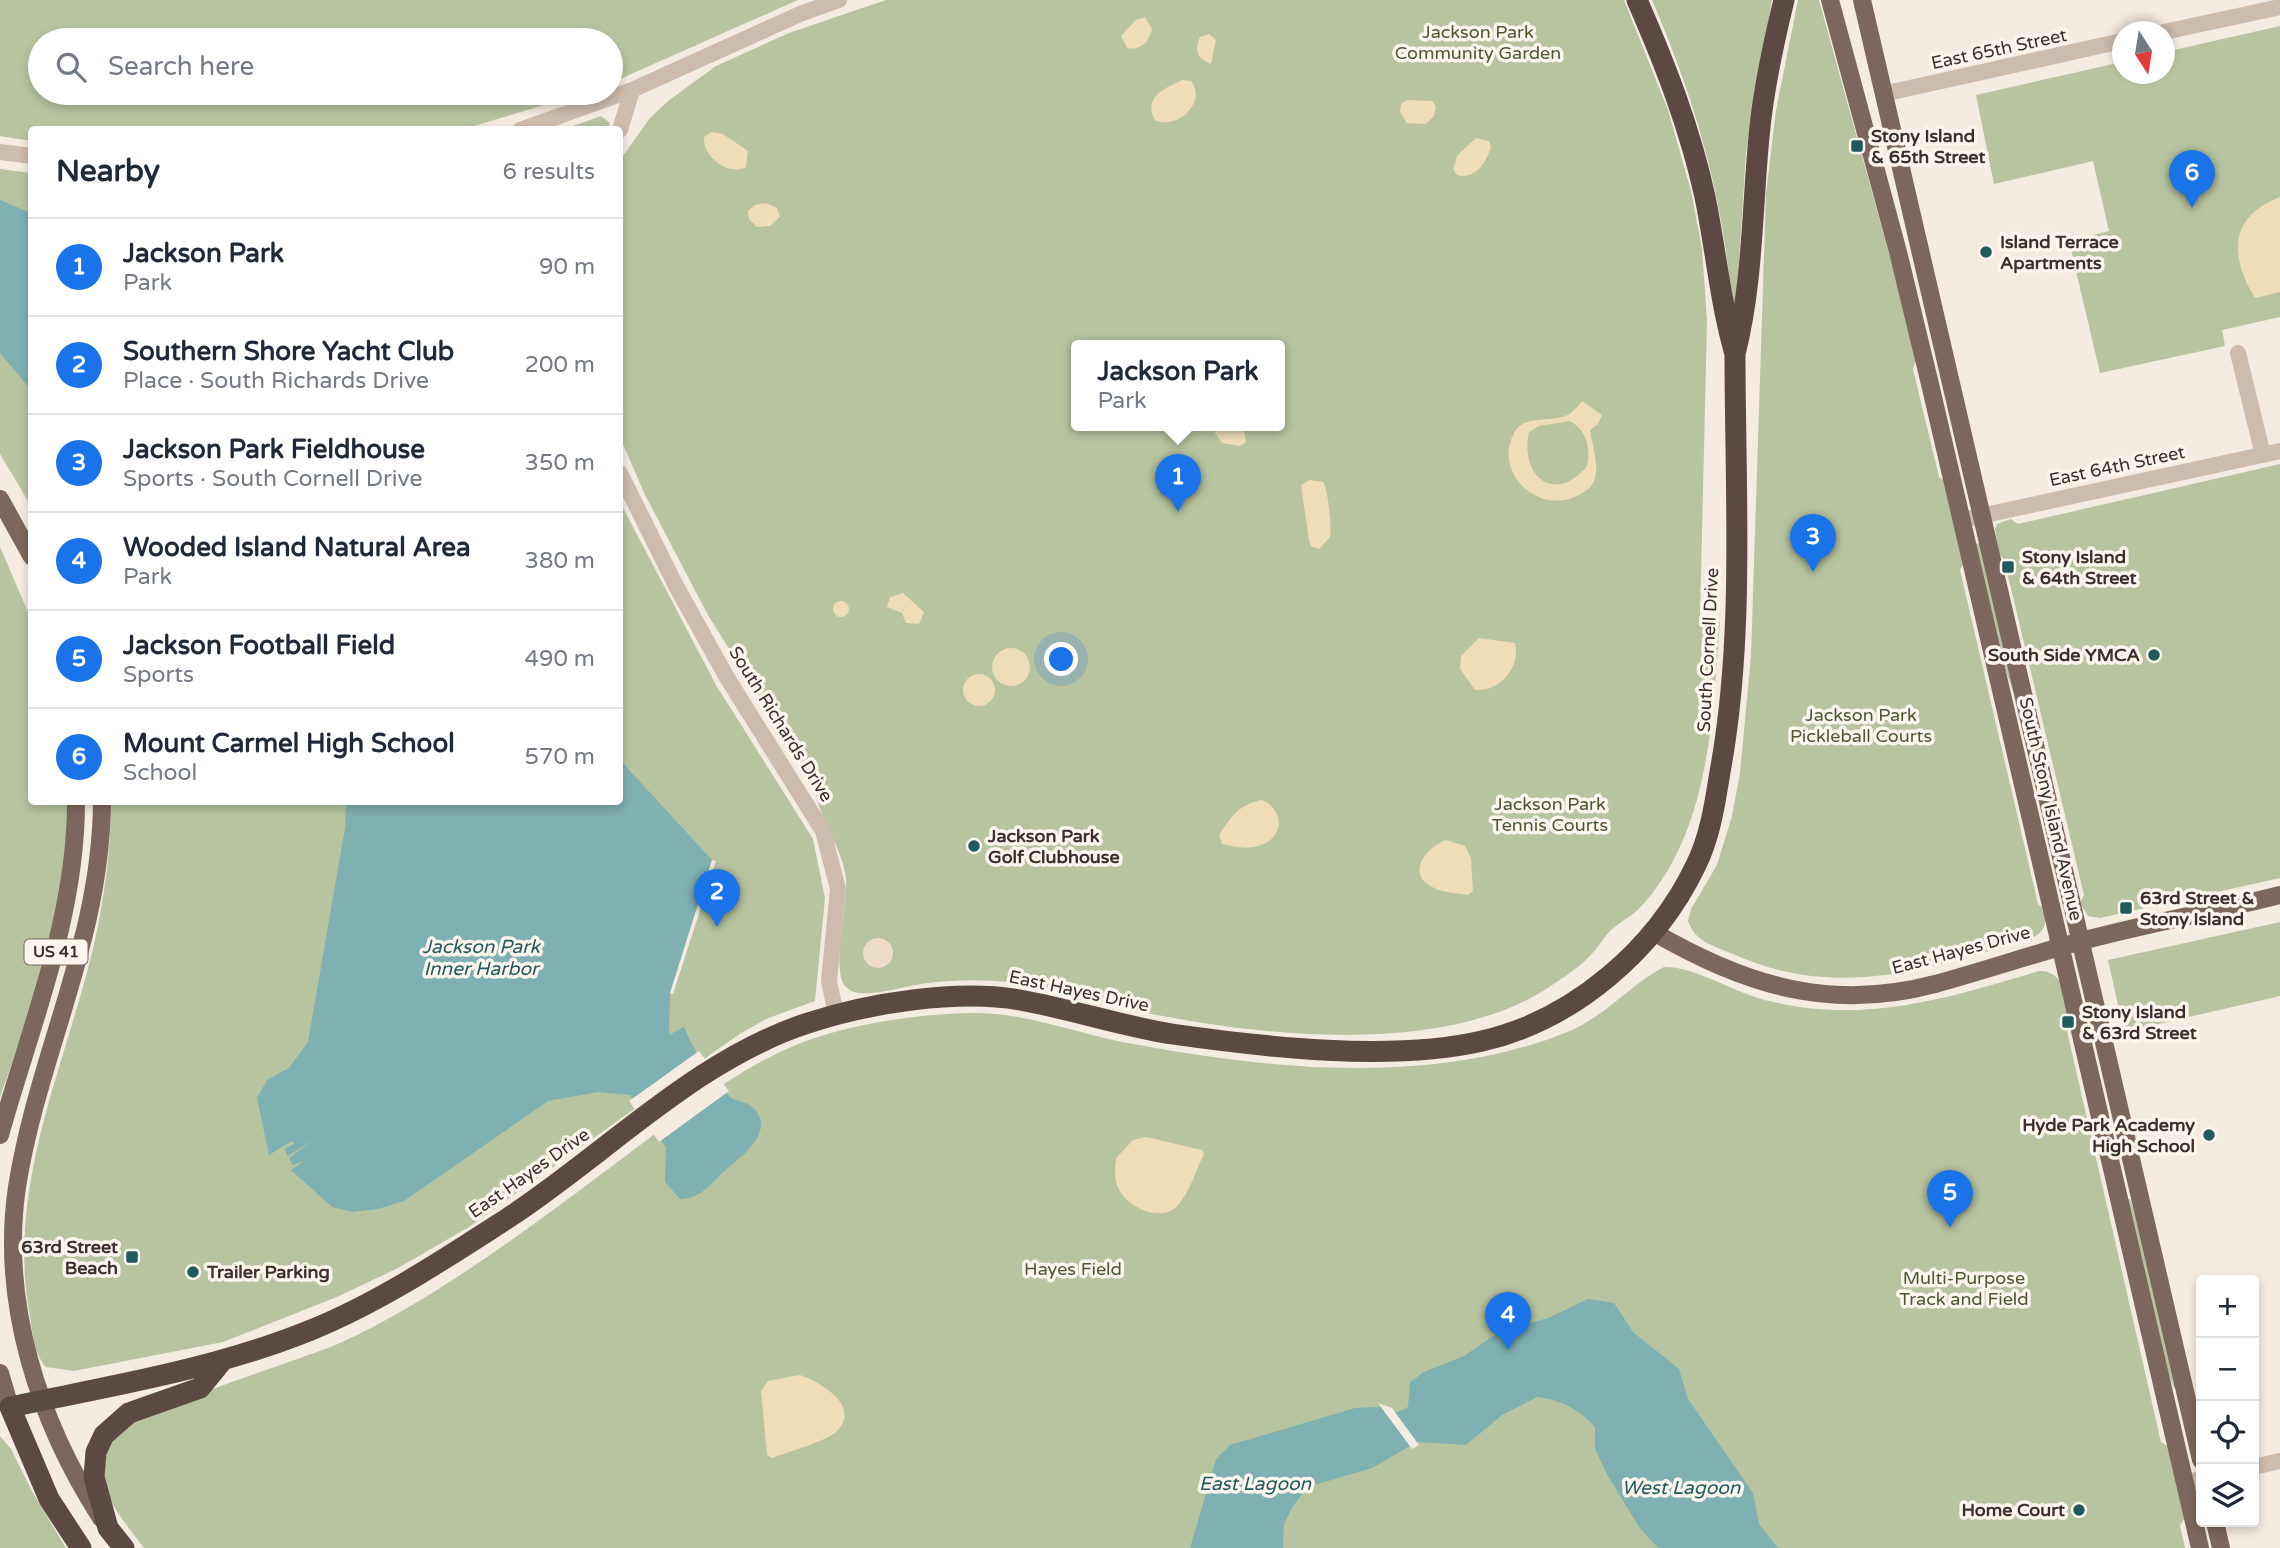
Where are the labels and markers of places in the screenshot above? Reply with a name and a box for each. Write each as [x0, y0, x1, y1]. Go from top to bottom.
place label: Stony Island & 65th Street [1871, 125, 1986, 168]
marker: Stony Island & 65th Street [1849, 138, 1865, 154]
pin: 6 [2169, 150, 2215, 208]
place label: Island Terrace Apartments [2000, 231, 2119, 274]
marker: Island Terrace Apartments [1978, 244, 1994, 260]
pin: 1 [1155, 454, 1201, 512]
pin: 3 [1790, 514, 1836, 572]
place label: Stony Island & 64th Street [2022, 546, 2137, 589]
marker: Stony Island & 64th Street [2000, 559, 2016, 575]
place label: South Side YMCA [1988, 644, 2140, 666]
marker: South Side YMCA [2146, 647, 2162, 663]
place label: Jackson Park Golf Clubhouse [987, 825, 1120, 868]
marker: Jackson Park Golf Clubhouse [966, 838, 982, 854]
pin: 2 [694, 869, 740, 927]
place label: 63rd Street & Stony Island [2140, 887, 2255, 930]
marker: 63rd Street & Stony Island [2118, 900, 2134, 916]
place label: Stony Island & 63rd Street [2082, 1001, 2197, 1044]
marker: Stony Island & 63rd Street [2060, 1014, 2076, 1030]
place label: Hyde Park Academy High School [2022, 1114, 2195, 1157]
marker: Hyde Park Academy High School [2201, 1127, 2217, 1143]
pin: 5 [1927, 1170, 1973, 1228]
place label: 63rd Street Beach [21, 1236, 118, 1279]
marker: 63rd Street Beach [124, 1249, 140, 1265]
place label: Trailer Parking [206, 1261, 330, 1283]
marker: Trailer Parking [185, 1264, 201, 1280]
pin: 4 [1485, 1292, 1531, 1350]
place label: Home Court [1961, 1499, 2065, 1521]
marker: Home Court [2071, 1502, 2087, 1518]

